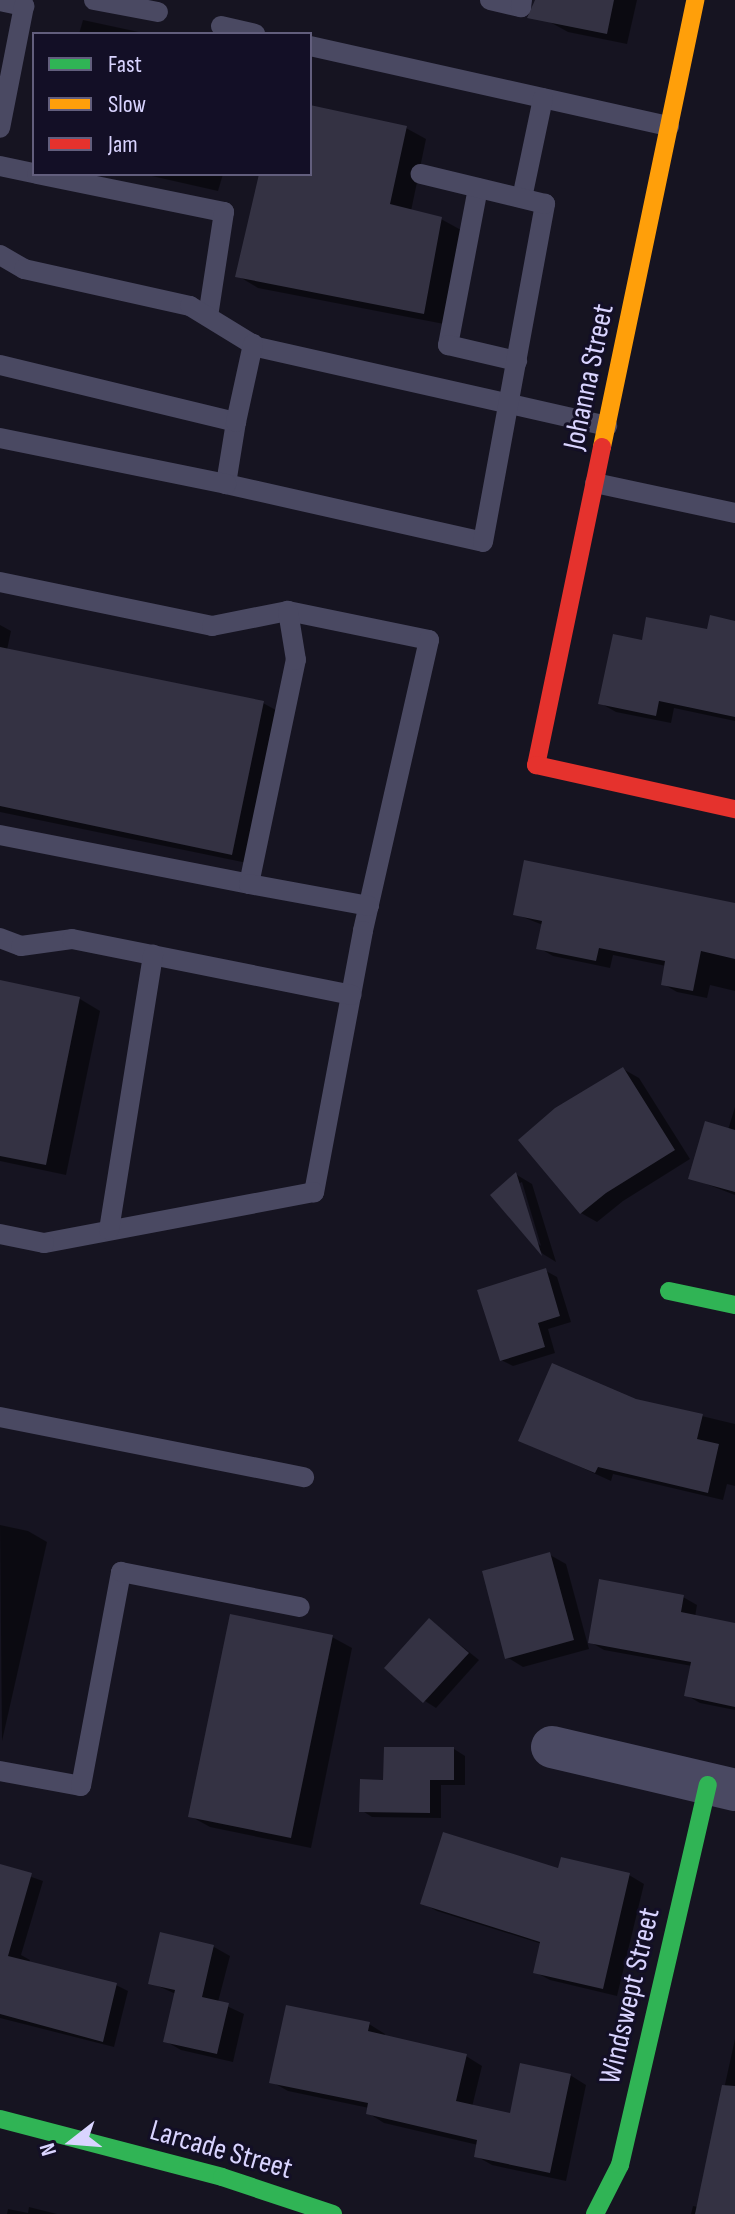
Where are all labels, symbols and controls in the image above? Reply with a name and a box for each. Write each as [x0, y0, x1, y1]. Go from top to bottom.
legend [32, 32, 312, 176]
text: Fast [108, 50, 142, 79]
text: Slow [108, 90, 146, 119]
text: Jam [108, 130, 138, 159]
street label: Johanna Street [556, 301, 622, 453]
street label: Windswept Street [592, 1904, 668, 2088]
north arrow [32, 2102, 112, 2182]
street label: Larcade Street [146, 2112, 296, 2188]
text: N [34, 2140, 63, 2159]

